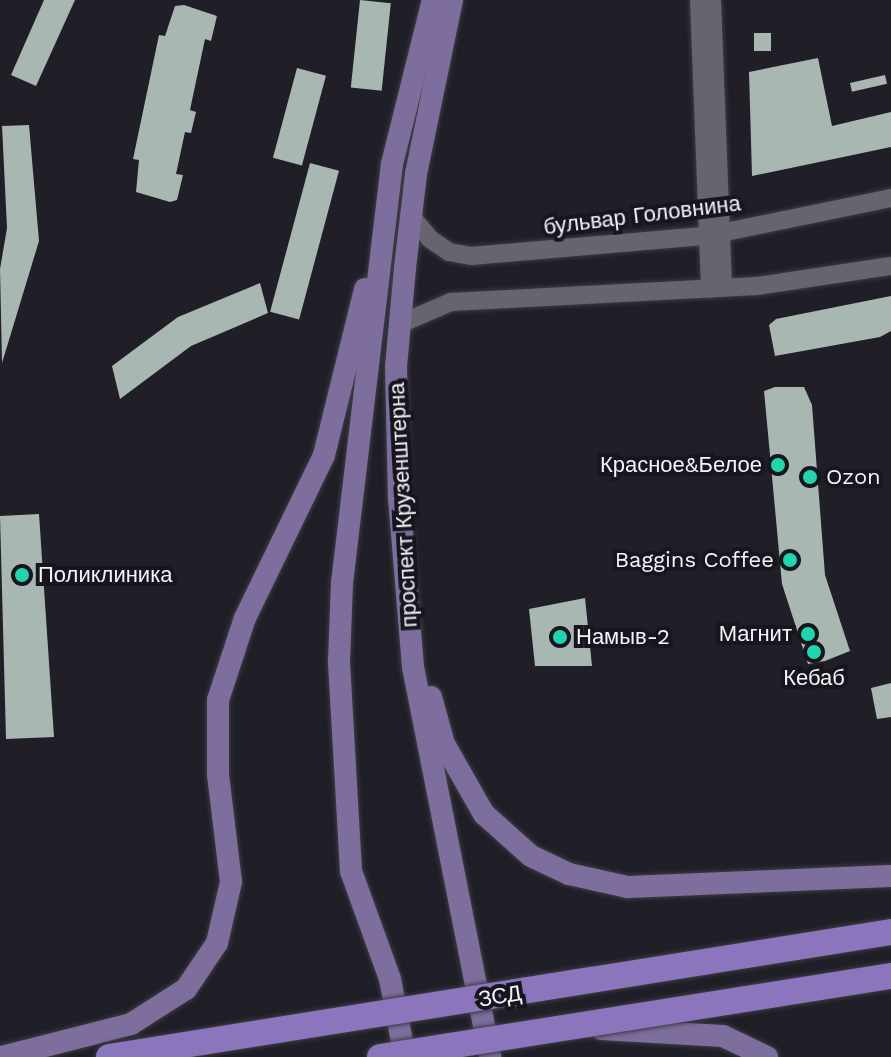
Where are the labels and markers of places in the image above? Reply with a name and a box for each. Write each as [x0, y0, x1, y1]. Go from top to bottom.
place label: Красное&Белое [600, 452, 762, 478]
marker: Красное&Белое [769, 456, 787, 474]
place label: Ozon [826, 464, 881, 490]
marker: Ozon [801, 468, 819, 486]
place label: Baggins Coffee [615, 547, 774, 573]
marker: Baggins Coffee [781, 551, 799, 569]
place label: Поликлиника [38, 562, 172, 588]
marker: Поликлиника [13, 566, 31, 584]
place label: Магнит [719, 621, 792, 647]
place label: Намыв-2 [576, 624, 670, 650]
marker: Магнит [799, 625, 817, 643]
marker: Намыв-2 [551, 628, 569, 646]
marker: Кебаб [805, 643, 823, 661]
place label: Кебаб [783, 665, 845, 691]

